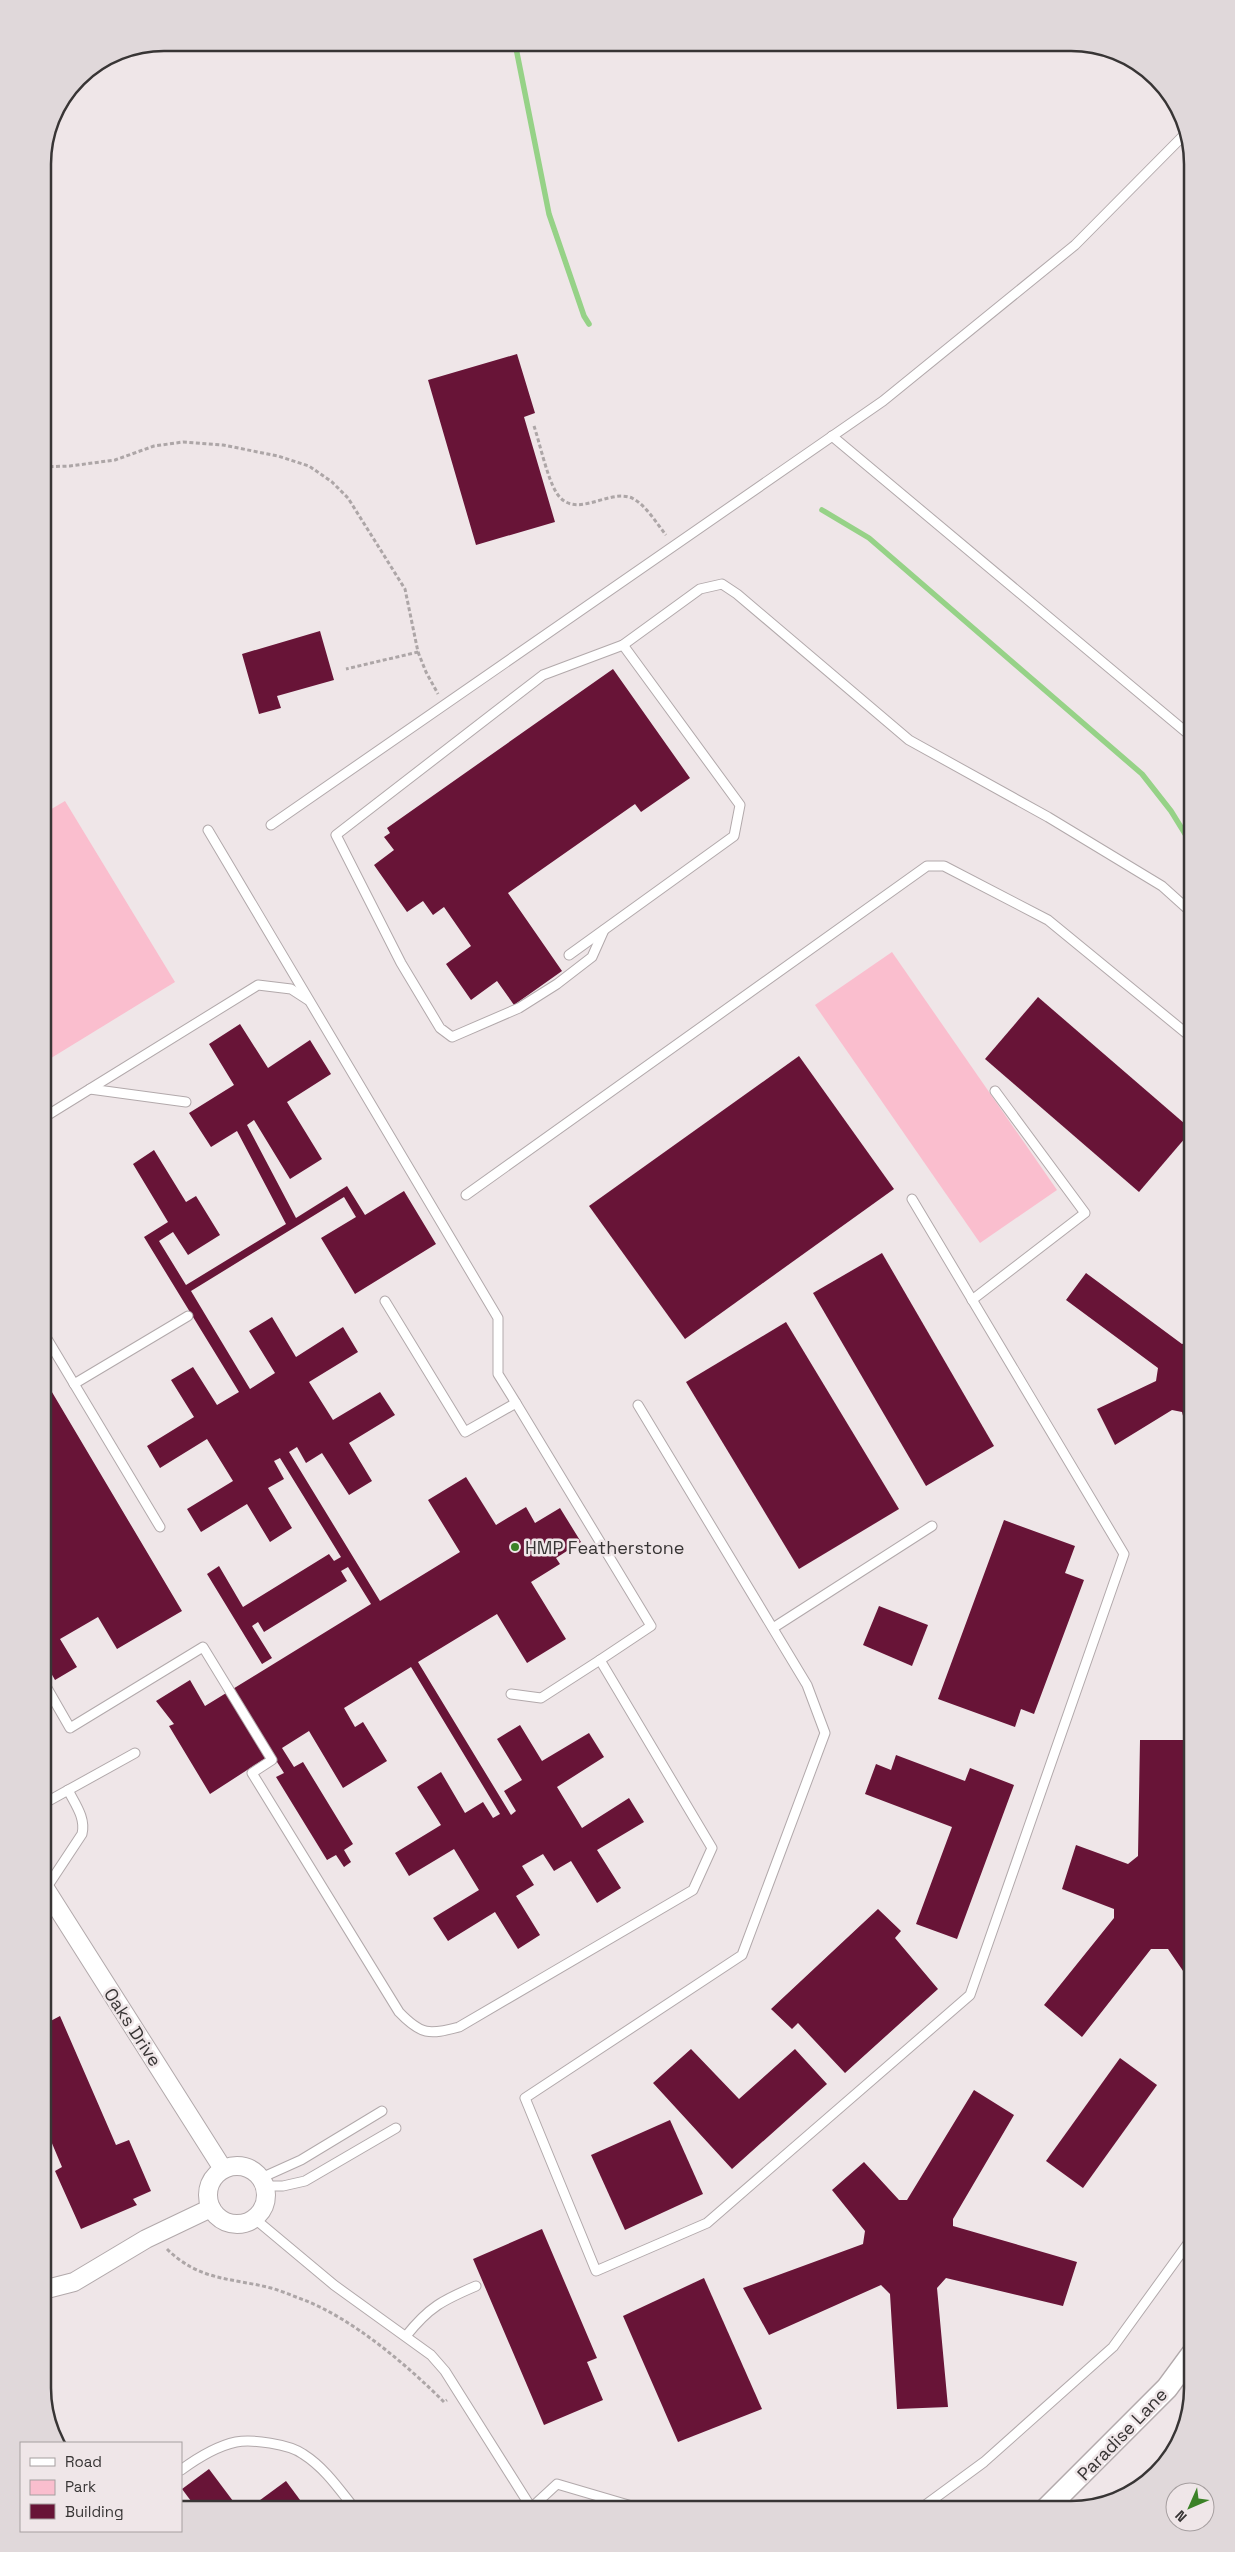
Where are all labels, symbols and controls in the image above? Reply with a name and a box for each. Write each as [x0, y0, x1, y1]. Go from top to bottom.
place label: HMP Featherstone [525, 1536, 685, 1559]
marker: HMP Featherstone [509, 1541, 521, 1553]
street label: Oaks Drive [99, 1983, 167, 2071]
street label: Paradise Lane [1072, 2383, 1172, 2485]
legend [20, 2442, 182, 2532]
text: Road [65, 2452, 102, 2471]
text: Park [65, 2477, 96, 2496]
north arrow [1165, 2482, 1215, 2532]
text: Building [65, 2502, 124, 2521]
text: N [1171, 2507, 1190, 2526]

